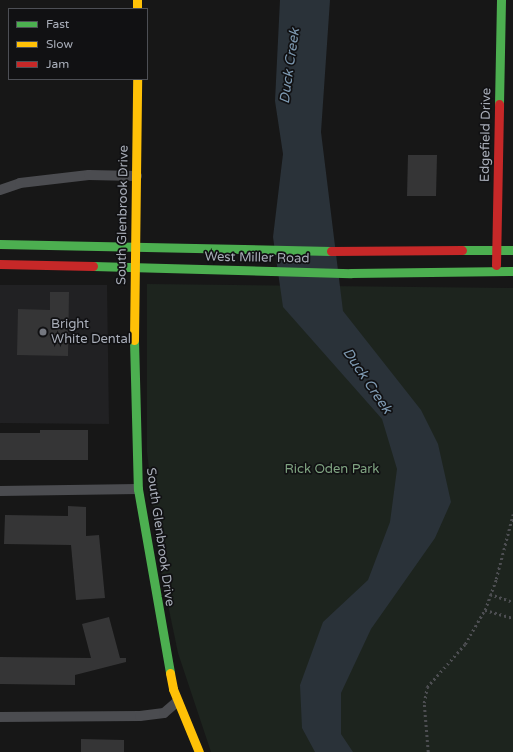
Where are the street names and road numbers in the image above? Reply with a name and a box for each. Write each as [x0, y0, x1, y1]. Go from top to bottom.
street label: Edgefield Drive [477, 88, 495, 182]
street label: South Glenbrook Drive [114, 145, 132, 285]
street label: West Miller Road [204, 249, 310, 267]
street label: South Glenbrook Drive [143, 467, 177, 607]

